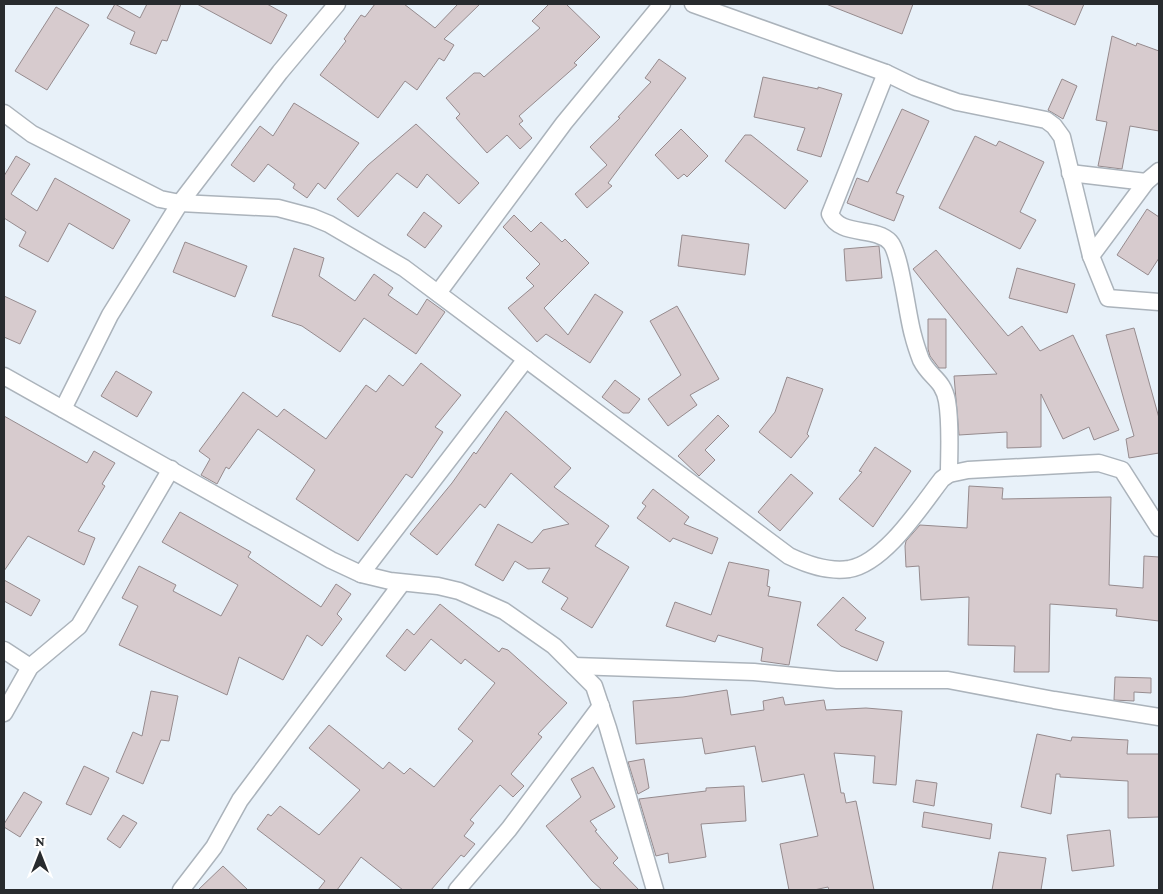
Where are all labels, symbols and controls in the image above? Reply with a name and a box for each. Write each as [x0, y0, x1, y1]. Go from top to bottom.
north arrow [15, 829, 65, 879]
text: N [35, 833, 45, 849]

